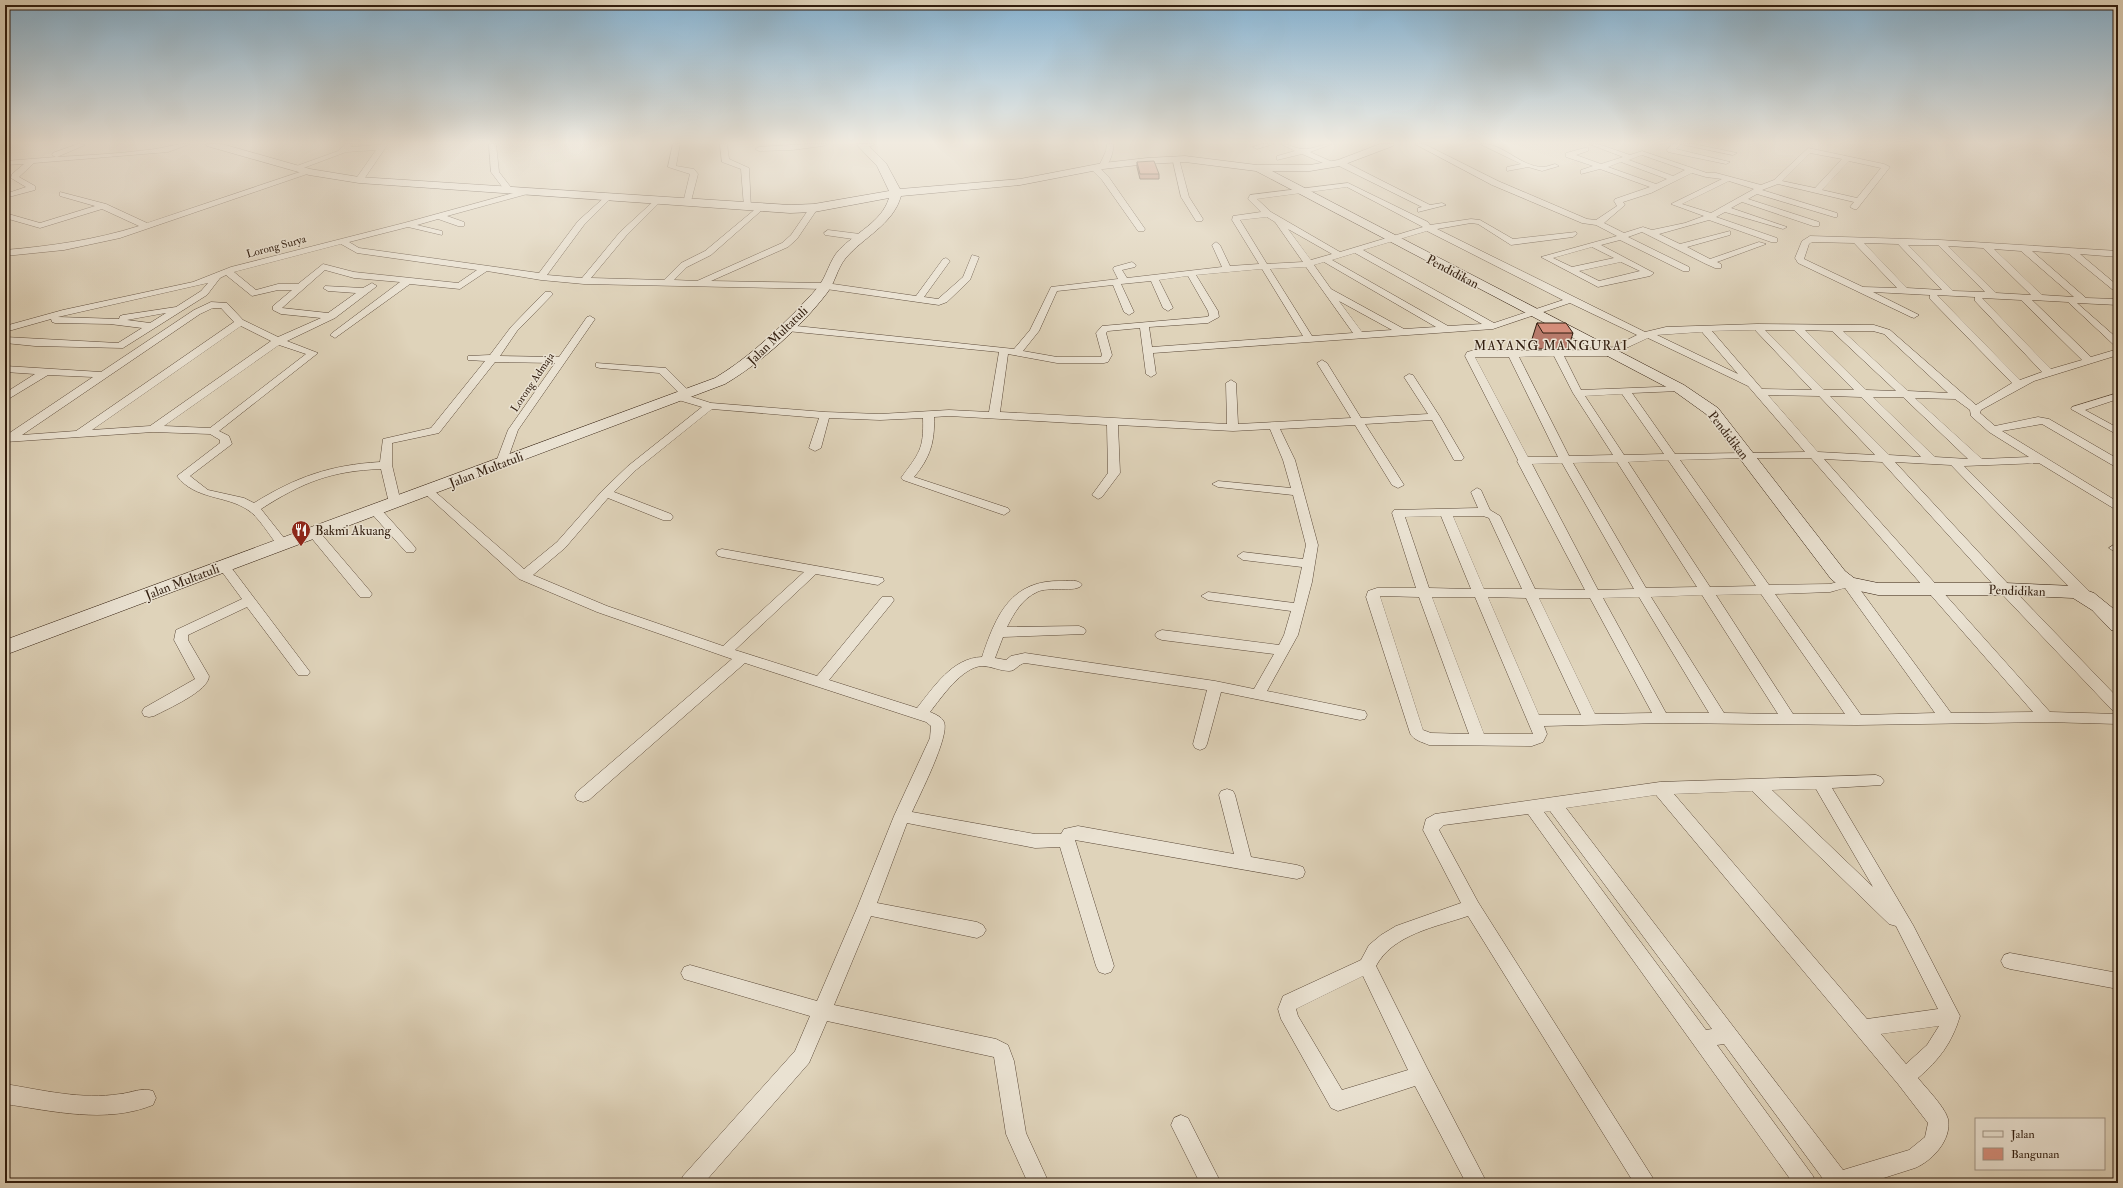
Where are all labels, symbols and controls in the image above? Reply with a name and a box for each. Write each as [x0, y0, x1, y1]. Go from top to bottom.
street label: Lorong Surya [245, 232, 308, 262]
street label: Pendidikan [1424, 251, 1482, 293]
street label: Jalan Multatuli [743, 302, 812, 369]
district label: MAYANG MANGURAI [1474, 338, 1628, 354]
street label: Lorong Admaja [508, 350, 558, 415]
street label: Pendidikan [1704, 408, 1752, 463]
street label: Jalan Multatuli [446, 448, 526, 492]
restaurant icon: Bakmi Akuang [290, 519, 312, 547]
place label: Bakmi Akuang [315, 523, 391, 539]
street label: Jalan Multatuli [142, 560, 222, 604]
street label: Pendidikan [1988, 582, 2046, 600]
legend [1975, 1118, 2105, 1170]
text: Jalan [2010, 1127, 2035, 1142]
text: Bangunan [2011, 1147, 2060, 1162]

